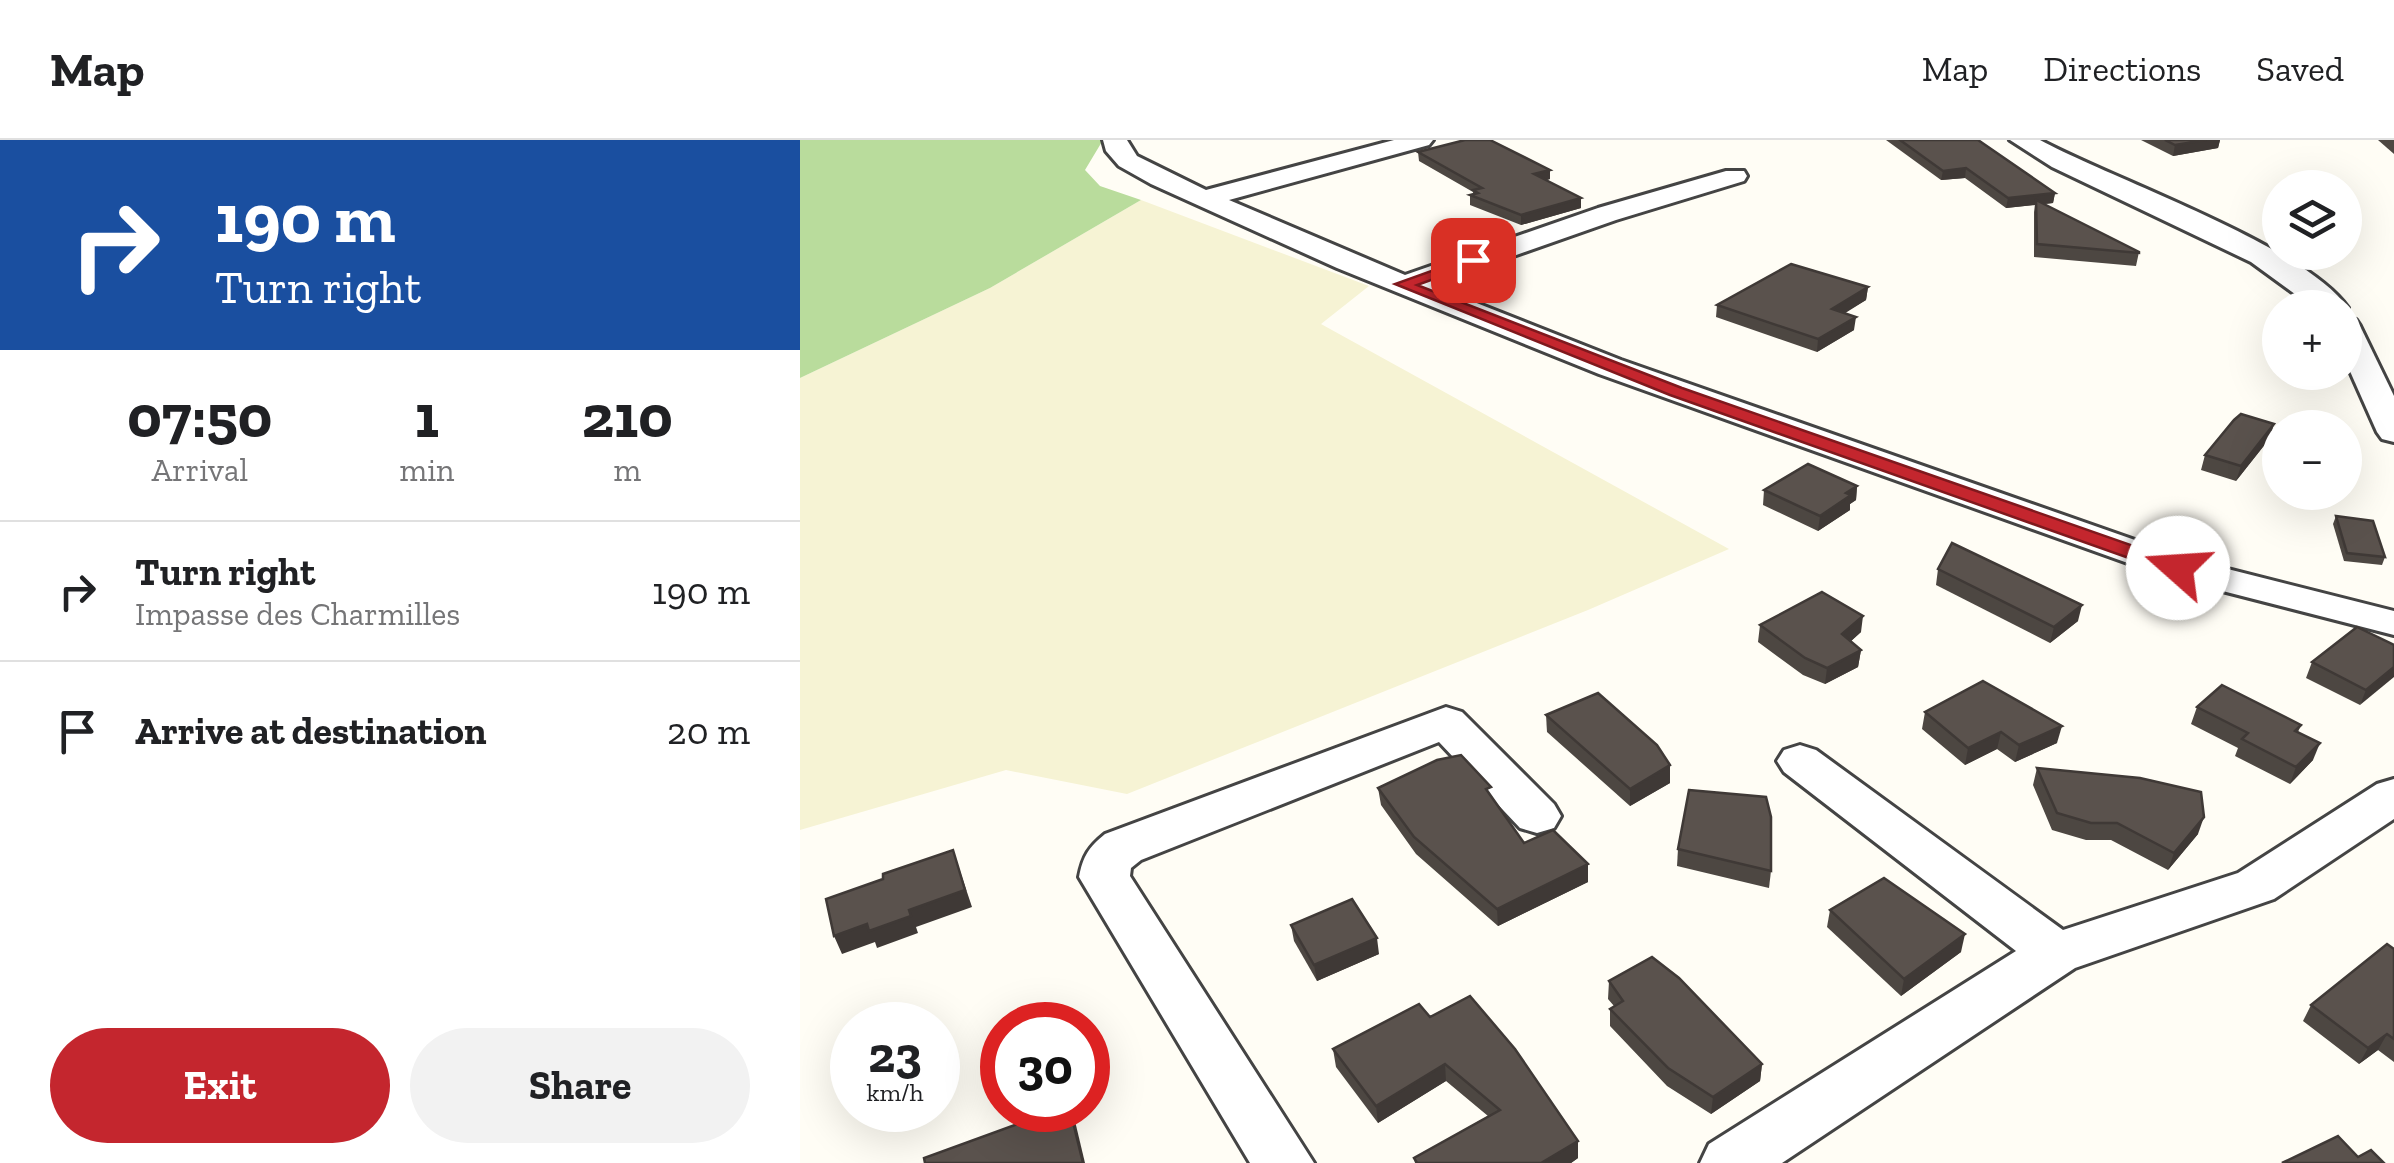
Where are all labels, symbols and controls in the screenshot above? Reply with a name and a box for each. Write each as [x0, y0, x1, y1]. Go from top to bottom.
text: Map [50, 41, 145, 98]
text: Map [1922, 48, 1988, 90]
text: Directions [2043, 48, 2201, 90]
text: Saved [2256, 48, 2344, 90]
map controls [2262, 170, 2362, 510]
button: layers [2262, 170, 2362, 270]
text: 190 m [215, 176, 395, 260]
icon: right [50, 180, 180, 310]
pin [1431, 218, 1516, 303]
icon: arrive [1446, 233, 1501, 288]
text: Turn right [215, 261, 421, 315]
button: + [2262, 290, 2362, 390]
text: 07:50 [127, 380, 272, 452]
text: 1 [415, 380, 439, 452]
text: 210 [582, 380, 673, 452]
button: − [2262, 410, 2362, 510]
text: Arrival [152, 451, 248, 489]
text: min [400, 451, 454, 489]
text: m [613, 451, 641, 489]
position arrow [2126, 516, 2230, 620]
text: Turn right [135, 549, 315, 595]
icon: right [50, 564, 105, 619]
text: 190 m [652, 568, 750, 614]
text: Impasse des Charmilles [135, 595, 460, 633]
icon: arrive [50, 704, 105, 759]
text: Arrive at destination [135, 708, 486, 754]
text: 20 m [667, 708, 750, 754]
speed limit sign: 30 [980, 1002, 1110, 1132]
text: 23 [868, 1025, 922, 1085]
button: Exit [50, 1028, 390, 1143]
button: Share [410, 1028, 750, 1143]
text: km/h [866, 1077, 924, 1107]

